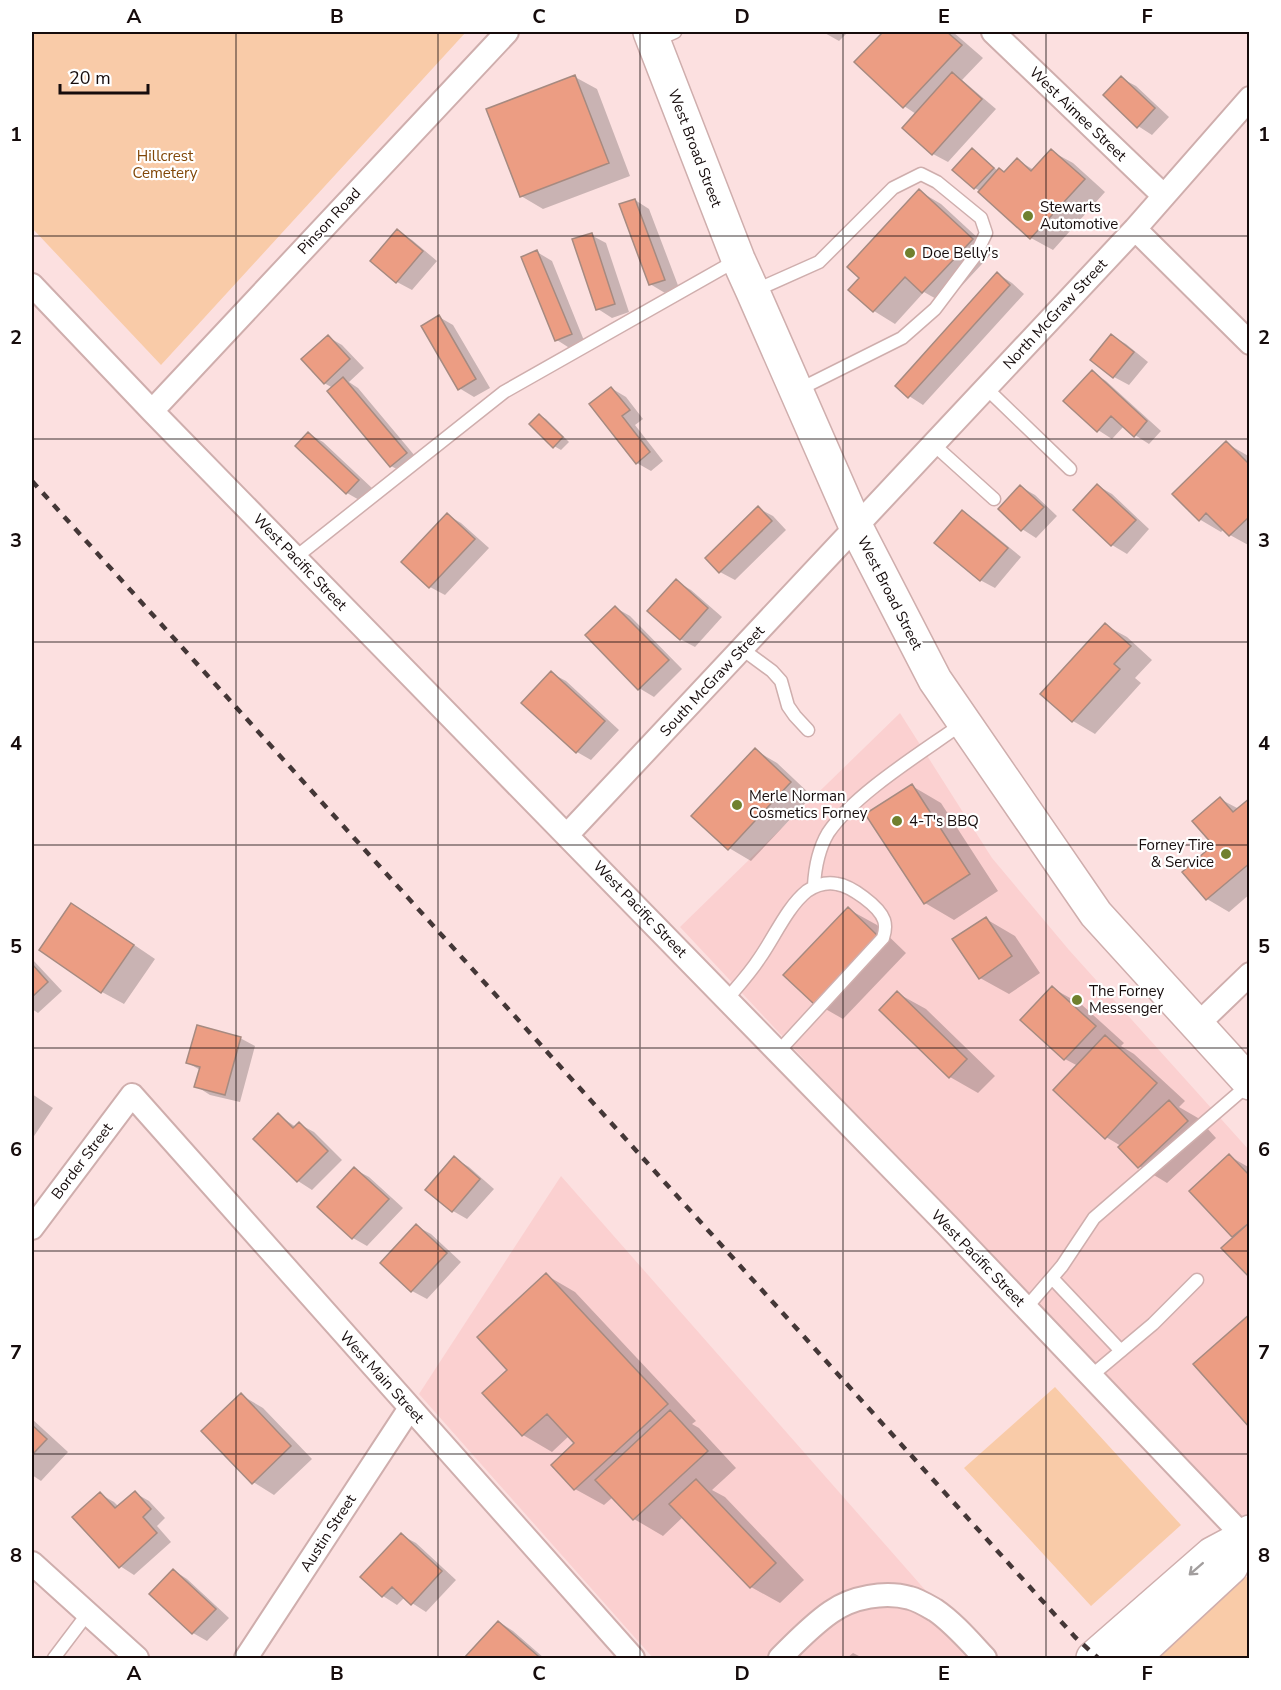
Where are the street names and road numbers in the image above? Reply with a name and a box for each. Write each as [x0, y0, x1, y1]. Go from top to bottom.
street label: West Aimee Street [1025, 62, 1131, 166]
street label: West Broad Street [663, 86, 727, 211]
street label: Pinson Road [293, 183, 365, 259]
street label: North McGraw Street [999, 254, 1112, 374]
street label: West Pacific Street [249, 509, 352, 615]
street label: West Broad Street [853, 533, 928, 654]
street label: South McGraw Street [655, 621, 769, 741]
street label: West Pacific Street [589, 856, 692, 962]
street label: Border Street [47, 1118, 118, 1203]
street label: West Pacific Street [927, 1205, 1030, 1311]
street label: West Main Street [335, 1327, 429, 1428]
street label: Austin Street [296, 1490, 361, 1576]

